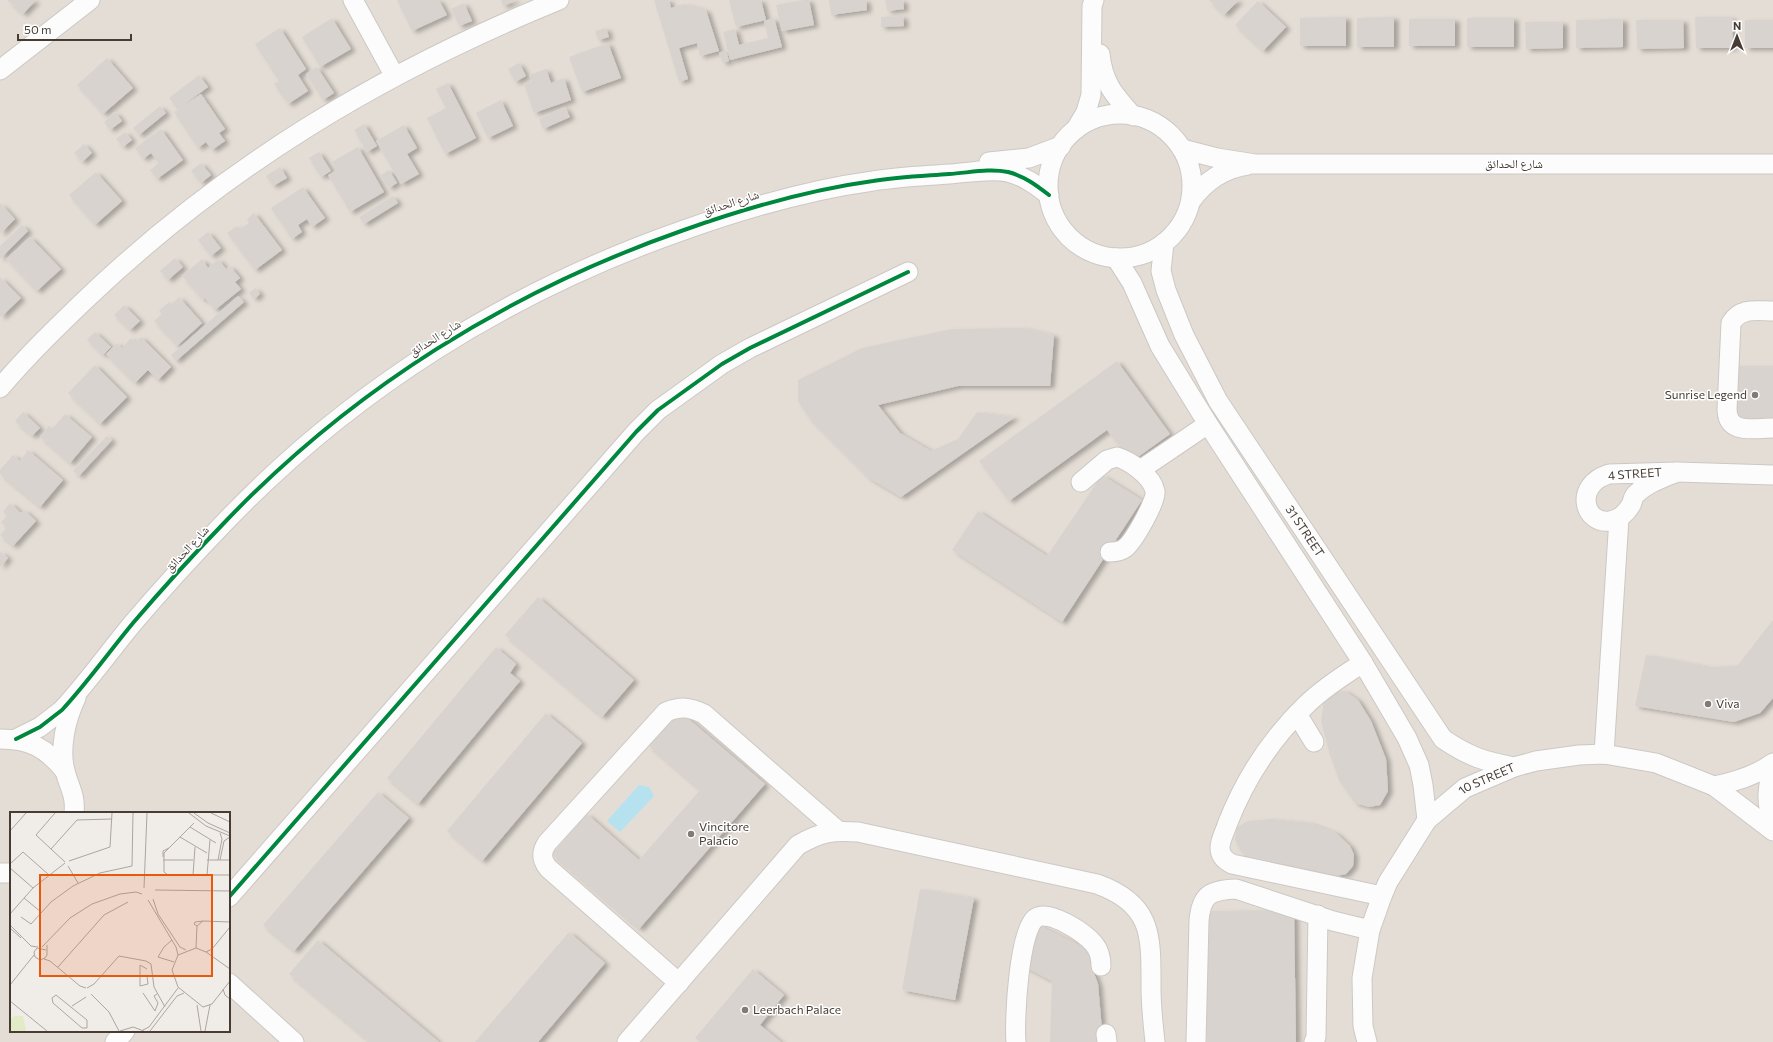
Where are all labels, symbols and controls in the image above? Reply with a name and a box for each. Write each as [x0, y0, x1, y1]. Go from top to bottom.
scale bar [18, 16, 131, 42]
north arrow [1717, 16, 1757, 56]
text: N [1733, 19, 1741, 32]
text: 50 m [24, 22, 52, 36]
street label: شارع الحدائق [1485, 156, 1543, 172]
street label: شارع الحدائق [701, 186, 761, 220]
street label: شارع الحدائق [406, 316, 464, 360]
place label: Sunrise Legend [1665, 387, 1747, 401]
marker: Sunrise Legend [1750, 390, 1760, 400]
street label: 4 STREET [1607, 464, 1663, 482]
street label: 31 STREET [1283, 502, 1328, 559]
street label: شارع الحدائق [161, 522, 213, 576]
place label: Viva [1716, 696, 1740, 710]
marker: Viva [1703, 699, 1713, 709]
street label: 10 STREET [1455, 759, 1517, 797]
inset map [10, 812, 230, 1032]
place label: Vincitore Palacio [699, 819, 749, 847]
marker: Vincitore Palacio [686, 829, 696, 839]
place label: Leerbach Palace [753, 1002, 841, 1016]
marker: Leerbach Palace [740, 1005, 750, 1015]

